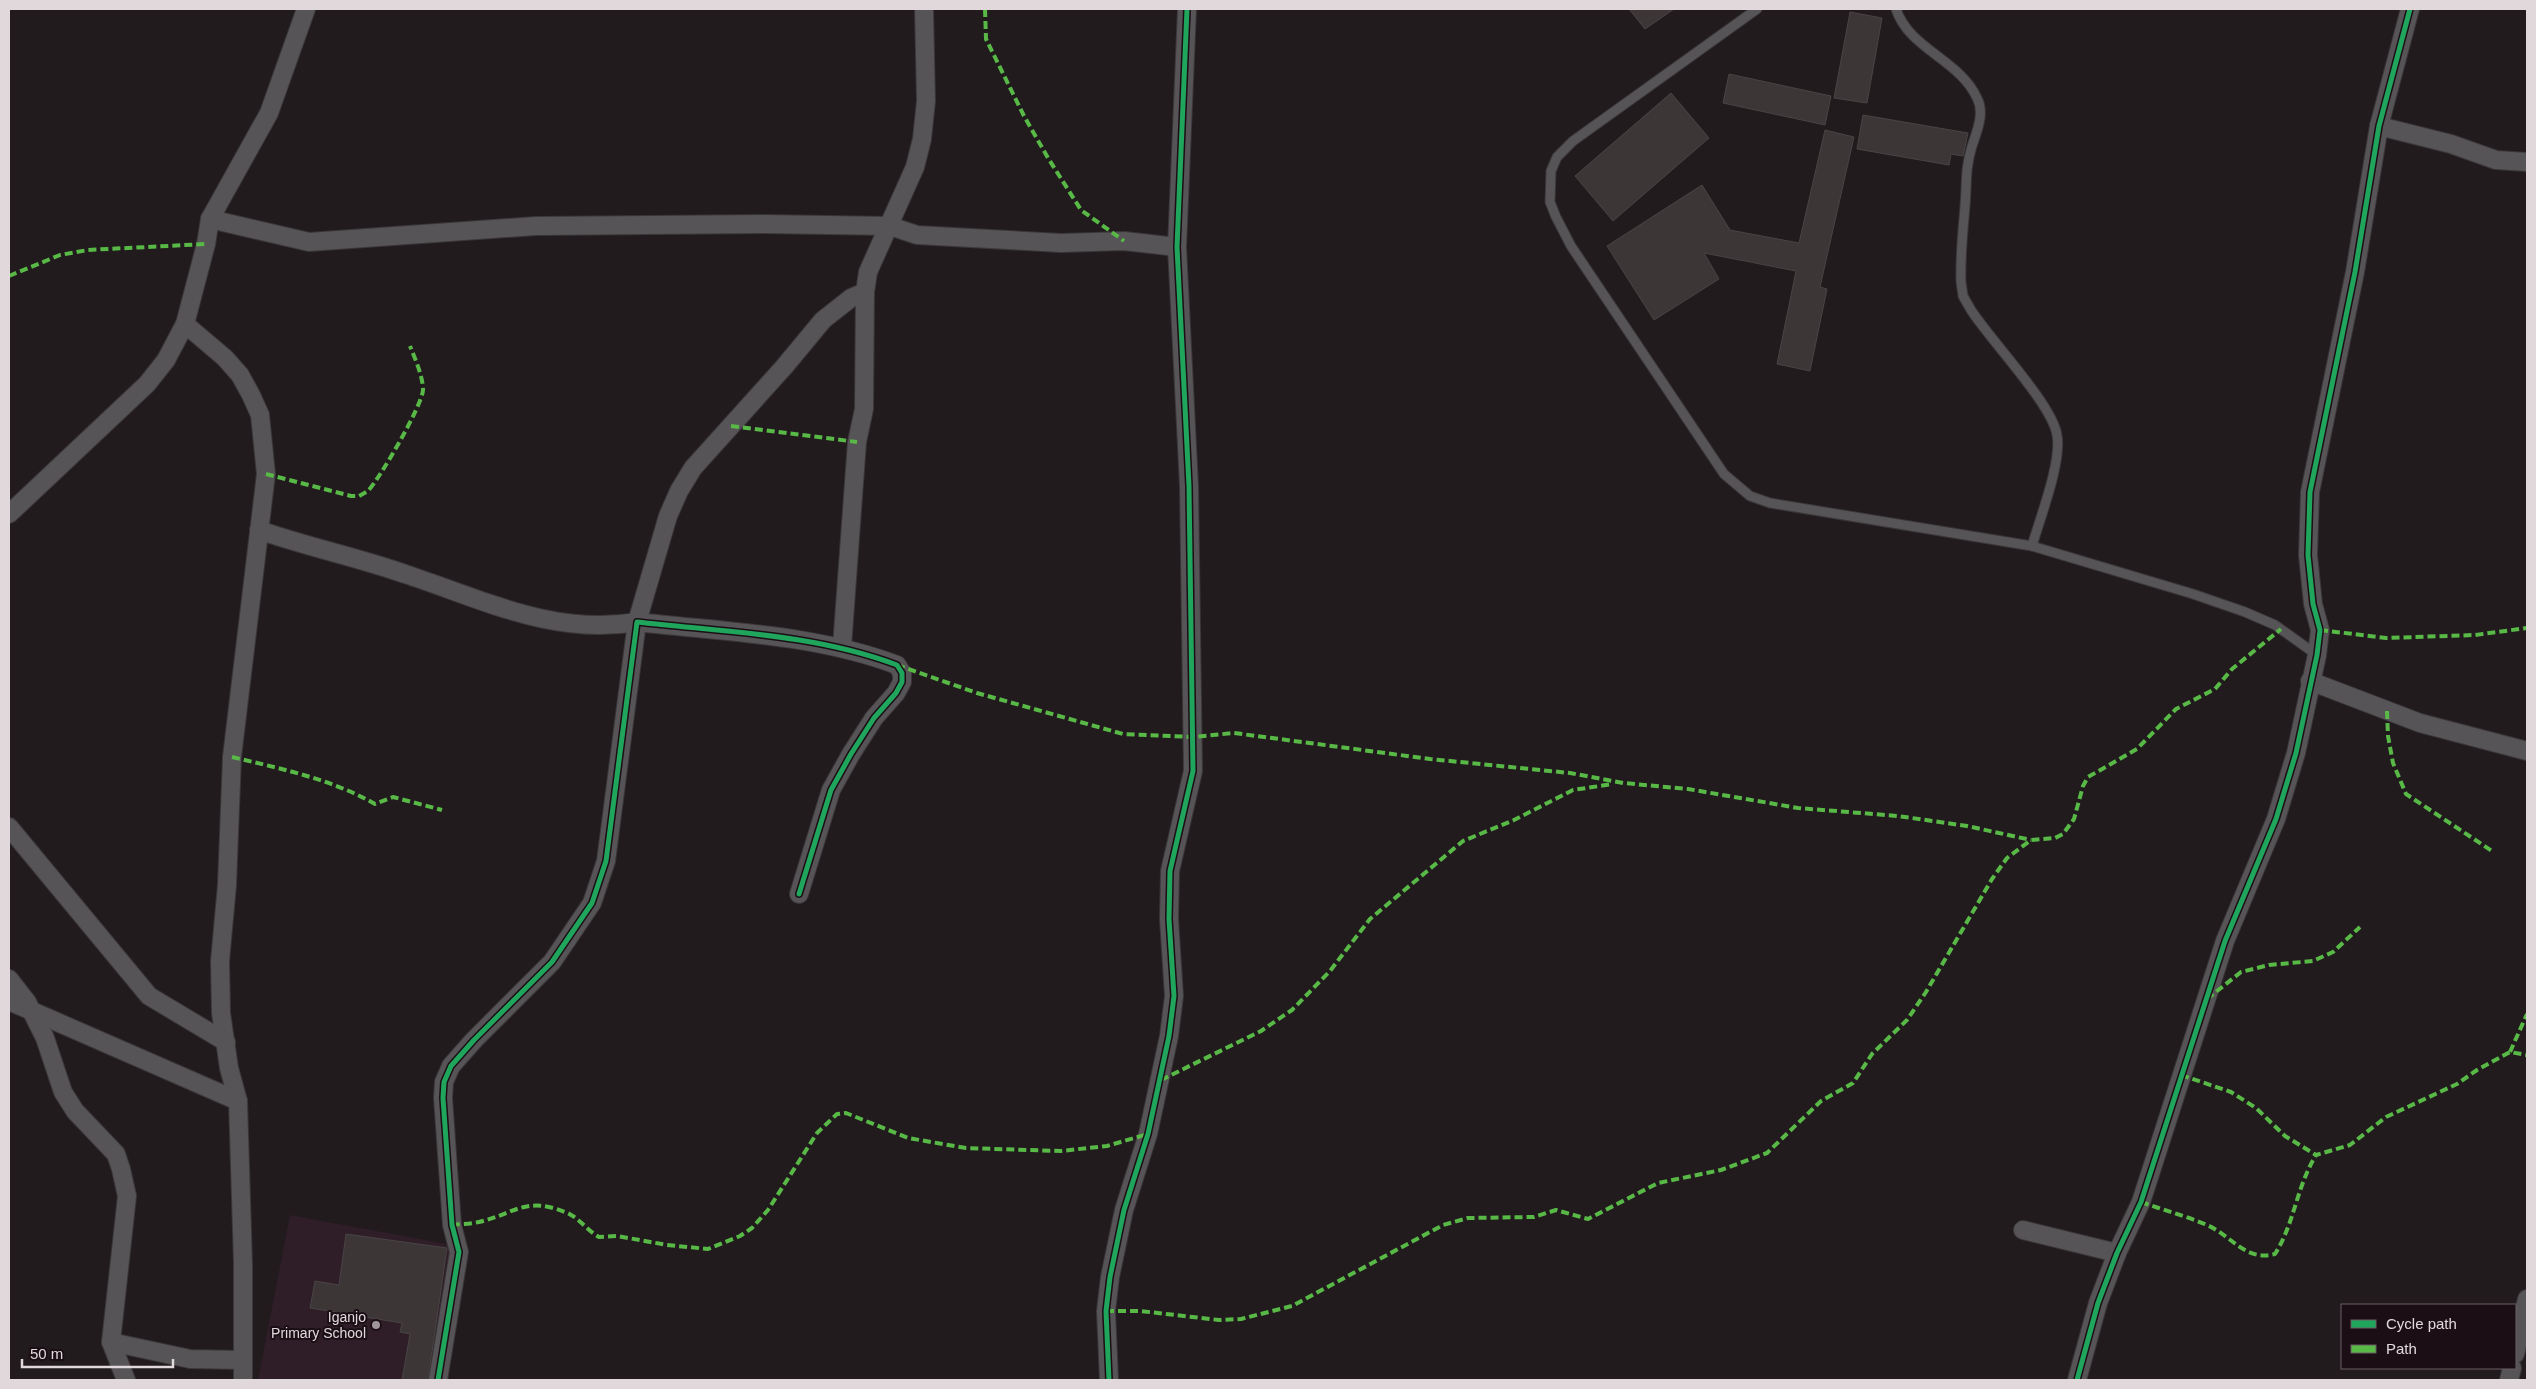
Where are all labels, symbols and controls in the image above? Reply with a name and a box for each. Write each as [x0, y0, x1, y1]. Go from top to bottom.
legend [2341, 1304, 2516, 1369]
place label: Iganjo Primary School [271, 1309, 366, 1341]
text: Cycle path [2386, 1315, 2457, 1332]
marker: Iganjo Primary School [370, 1319, 382, 1331]
scale bar [22, 1336, 174, 1368]
text: Path [2386, 1340, 2417, 1357]
text: 50 m [30, 1345, 63, 1362]

